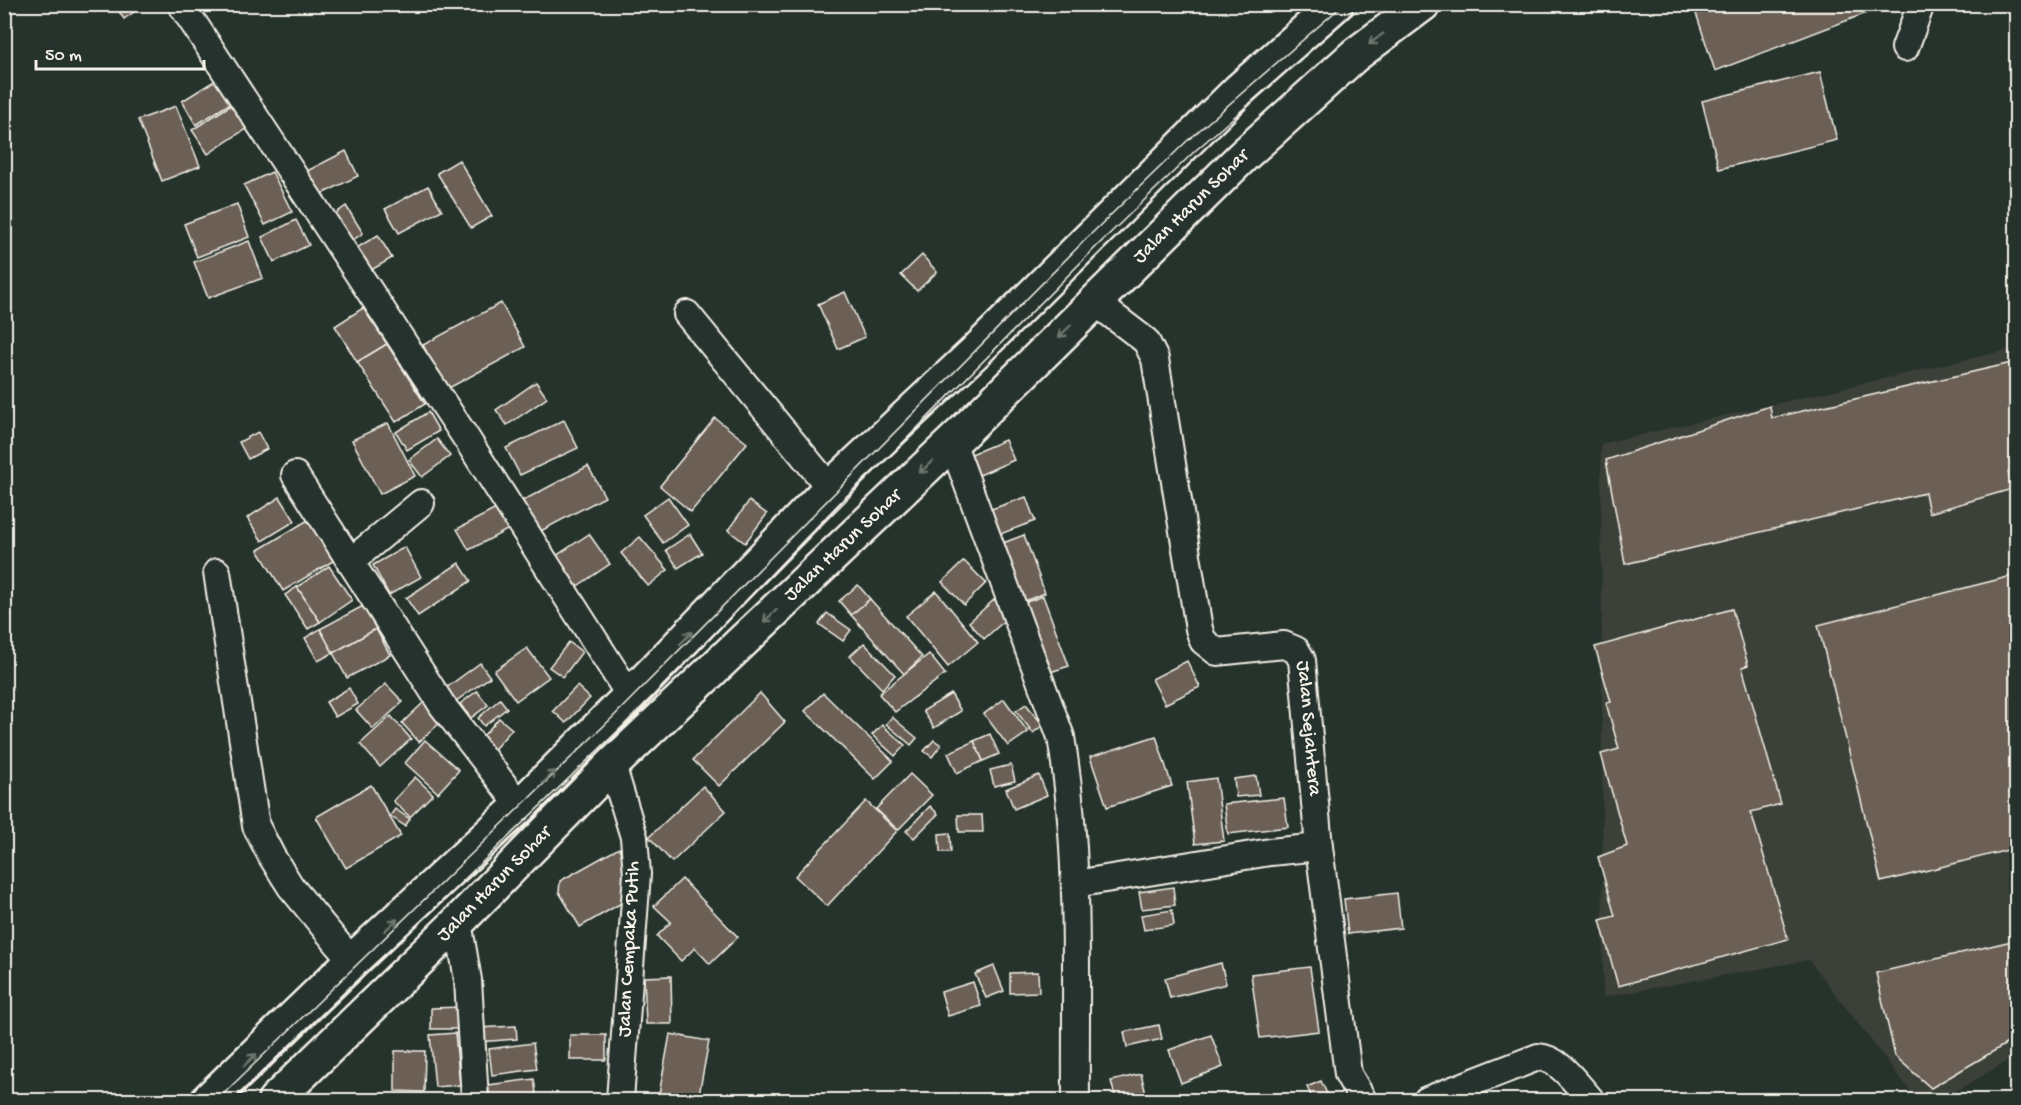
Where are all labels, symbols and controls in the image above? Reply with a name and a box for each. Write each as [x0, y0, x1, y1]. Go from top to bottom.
scale bar [36, 33, 204, 71]
one-way arrow [1368, 33, 1384, 46]
text: 50 m [45, 46, 82, 67]
street label: Jalan Harun Sohar [1129, 143, 1255, 269]
one-way arrow [1058, 323, 1073, 338]
one-way arrow [919, 460, 934, 474]
street label: Jalan Harun Sohar [780, 483, 908, 607]
one-way arrow [762, 609, 777, 623]
one-way arrow [678, 631, 693, 646]
street label: Jalan Sejahtera [1291, 660, 1326, 798]
one-way arrow [541, 770, 556, 785]
street label: Jalan Harun Sohar [433, 820, 558, 947]
street label: Jalan Cempaka Putih [614, 860, 646, 1038]
one-way arrow [383, 918, 398, 932]
one-way arrow [243, 1053, 258, 1067]

